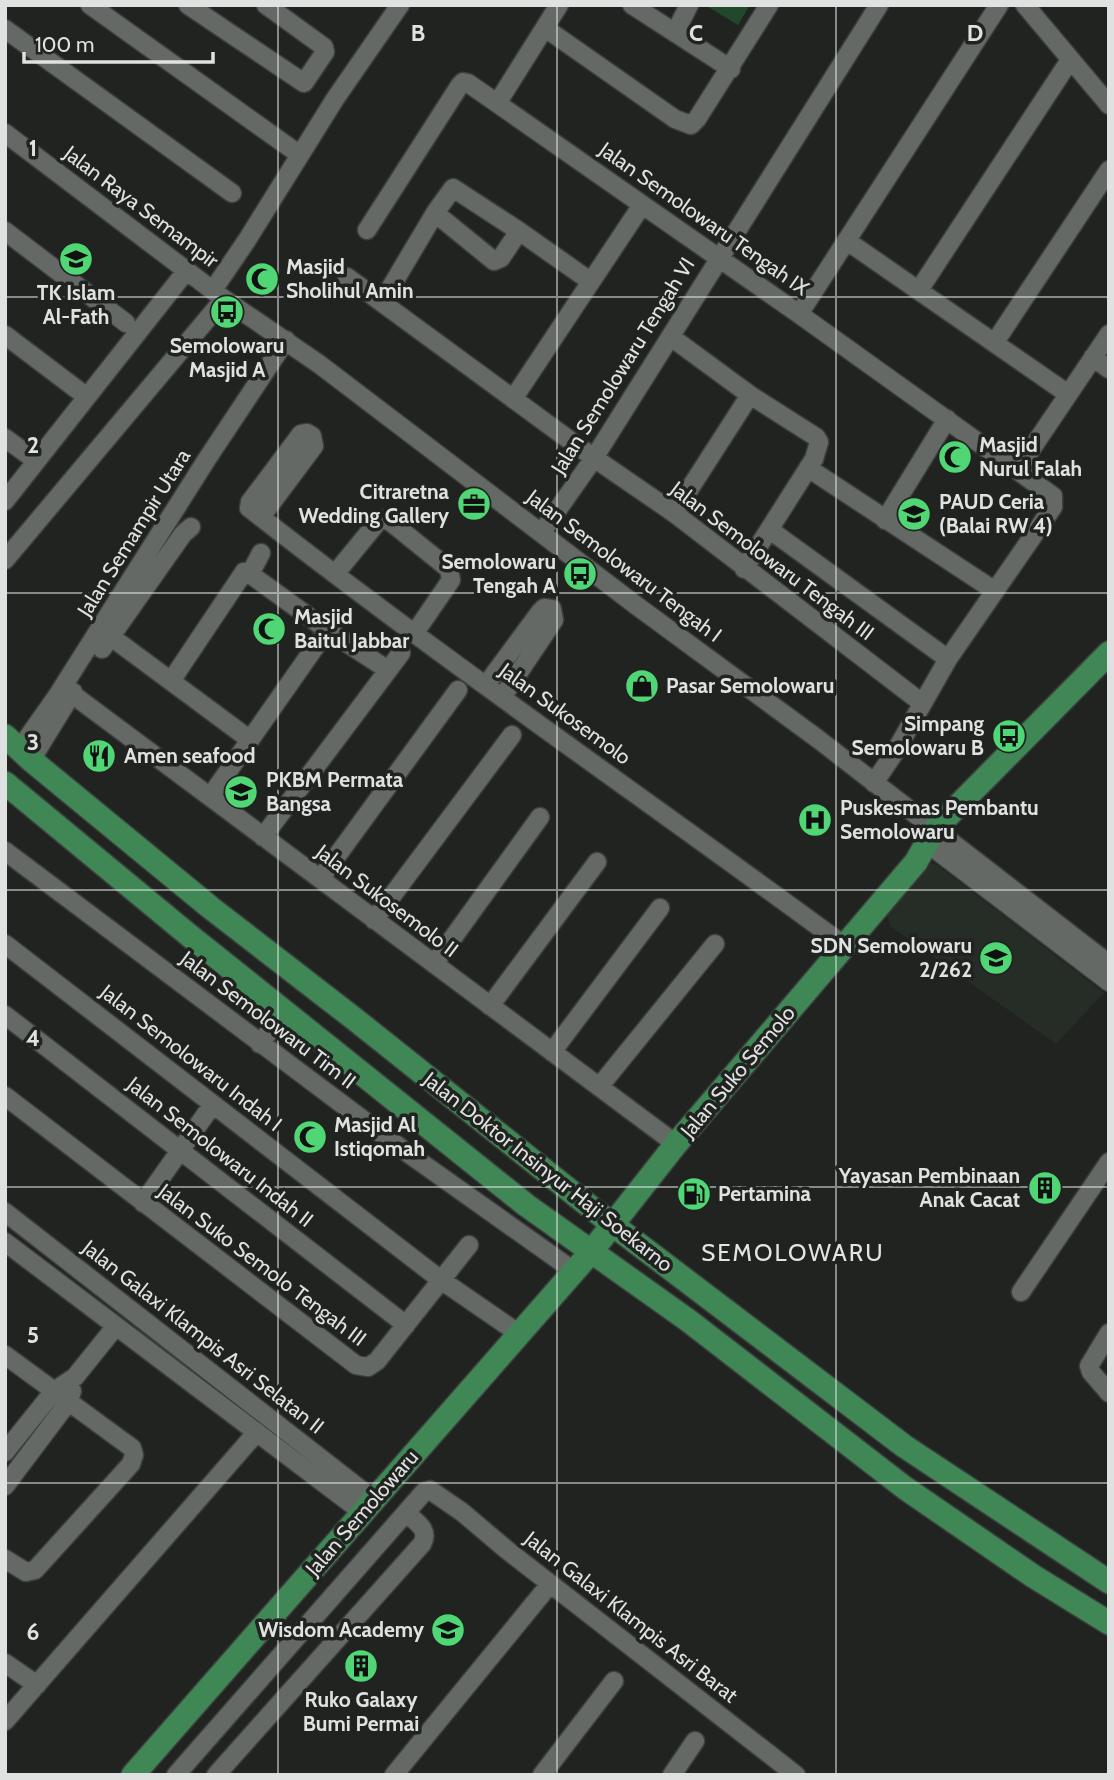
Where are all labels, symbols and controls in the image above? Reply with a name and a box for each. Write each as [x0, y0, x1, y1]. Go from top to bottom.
text: B [411, 19, 425, 47]
text: C [689, 19, 703, 47]
text: D [967, 19, 983, 47]
scale bar [24, 21, 214, 65]
text: 100 m [35, 32, 94, 57]
text: 1 [29, 134, 37, 162]
street label: Jalan Semolowaru Tengah IX [594, 136, 814, 301]
street label: Jalan Raya Semampir [58, 140, 224, 273]
school or university icon: TK Islam Al-Fath [57, 240, 95, 278]
street label: Jalan Semolowaru Tengah VI [545, 253, 700, 479]
place label: Masjid Sholihul Amin [286, 254, 414, 303]
mosque icon: Masjid Sholihul Amin [243, 260, 281, 298]
place label: TK Islam Al-Fath [37, 280, 115, 329]
bus stop icon: Semolowaru Masjid A [208, 293, 246, 331]
place label: Semolowaru Masjid A [170, 333, 284, 382]
text: 2 [27, 431, 39, 459]
place label: Masjid Nurul Falah [979, 432, 1082, 481]
mosque icon: Masjid Nurul Falah [936, 438, 974, 476]
street label: Jalan Semampir Utara [71, 444, 195, 622]
street label: Jalan Semolowaru Tengah III [665, 475, 879, 645]
place label: Citraretna Wedding Gallery [299, 479, 450, 528]
street label: Jalan Semolowaru Tengah I [521, 484, 727, 647]
office icon: Citraretna Wedding Gallery [455, 485, 493, 523]
place label: PAUD Ceria (Balai RW 4) [939, 489, 1053, 538]
school or university icon: PAUD Ceria (Balai RW 4) [895, 495, 933, 533]
place label: Semolowaru Tengah A [441, 549, 557, 598]
bus stop icon: Semolowaru Tengah A [561, 555, 599, 593]
place label: Masjid Baitul Jabbar [294, 604, 409, 653]
mosque icon: Masjid Baitul Jabbar [250, 610, 288, 648]
street label: Jalan Sukosemolo [494, 657, 636, 770]
shop icon: Pasar Semolowaru [623, 667, 661, 705]
place label: Pasar Semolowaru [666, 673, 834, 698]
place label: Simpang Semolowaru B [852, 711, 984, 760]
bus stop icon: Simpang Semolowaru B [990, 717, 1028, 755]
text: 3 [27, 728, 39, 756]
restaurant icon: Amen seafood [80, 737, 118, 775]
place label: Amen seafood [124, 743, 256, 768]
place label: PKBM Permata Bangsa [266, 767, 404, 816]
school or university icon: PKBM Permata Bangsa [222, 773, 260, 811]
place label: Puskesmas Pembantu Semolowaru [840, 795, 1039, 844]
hospital icon: Puskesmas Pembantu Semolowaru [796, 801, 834, 839]
street label: Jalan Sukosemolo II [310, 838, 463, 962]
place label: SDN Semolowaru 2/262 [811, 933, 972, 982]
school or university icon: SDN Semolowaru 2/262 [977, 939, 1015, 977]
street label: Jalan Semolowaru Tim II [175, 945, 361, 1094]
street label: Jalan Semolowaru Indah I [95, 978, 287, 1136]
street label: Jalan Suko Semolo [675, 1001, 800, 1143]
text: 4 [26, 1024, 40, 1052]
street label: Jalan Doktor Insinyur Haji Soekarno [417, 1066, 678, 1277]
street label: Jalan Semolowaru Indah II [122, 1071, 318, 1232]
place label: Masjid Al Istiqomah [334, 1112, 425, 1161]
mosque icon: Masjid Al Istiqomah [291, 1118, 329, 1156]
place label: Yayasan Pembinaan Anak Cacat [838, 1163, 1020, 1212]
building icon: Yayasan Pembinaan Anak Cacat [1026, 1169, 1064, 1207]
fuel station icon: Pertamina [675, 1175, 713, 1213]
street label: Jalan Suko Semolo Tengah III [153, 1178, 371, 1351]
place label: Pertamina [718, 1181, 812, 1206]
street label: Jalan Galaxi Klampis Asri Selatan II [77, 1234, 329, 1439]
district label: SEMOLOWARU [701, 1238, 885, 1267]
text: 5 [27, 1321, 39, 1349]
street label: Jalan Semolowaru [299, 1445, 423, 1582]
street label: Jalan Galaxi Klampis Asri Barat [519, 1525, 743, 1708]
school or university icon: Wisdom Academy [429, 1611, 467, 1649]
place label: Wisdom Academy [258, 1617, 425, 1642]
text: 6 [27, 1618, 39, 1646]
building icon: Ruko Galaxy Bumi Permai [342, 1647, 380, 1685]
place label: Ruko Galaxy Bumi Permai [303, 1687, 419, 1736]

